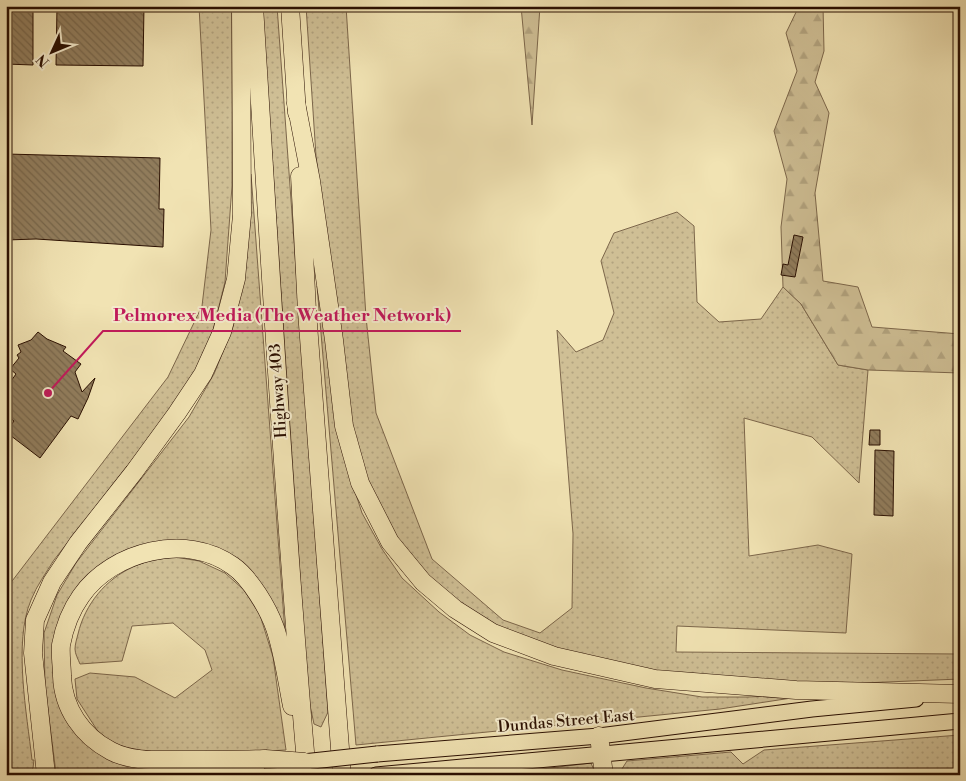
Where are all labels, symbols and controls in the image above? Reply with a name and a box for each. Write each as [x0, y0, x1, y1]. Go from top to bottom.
north arrow [28, 28, 78, 78]
text: N [33, 50, 54, 71]
callout: Pelmorex Media (The Weather Network) [103, 298, 461, 331]
text: Pelmorex Media (The Weather Network) [113, 304, 451, 327]
street label: Highway 403 [265, 343, 291, 439]
street label: Dundas Street East [497, 705, 636, 737]

